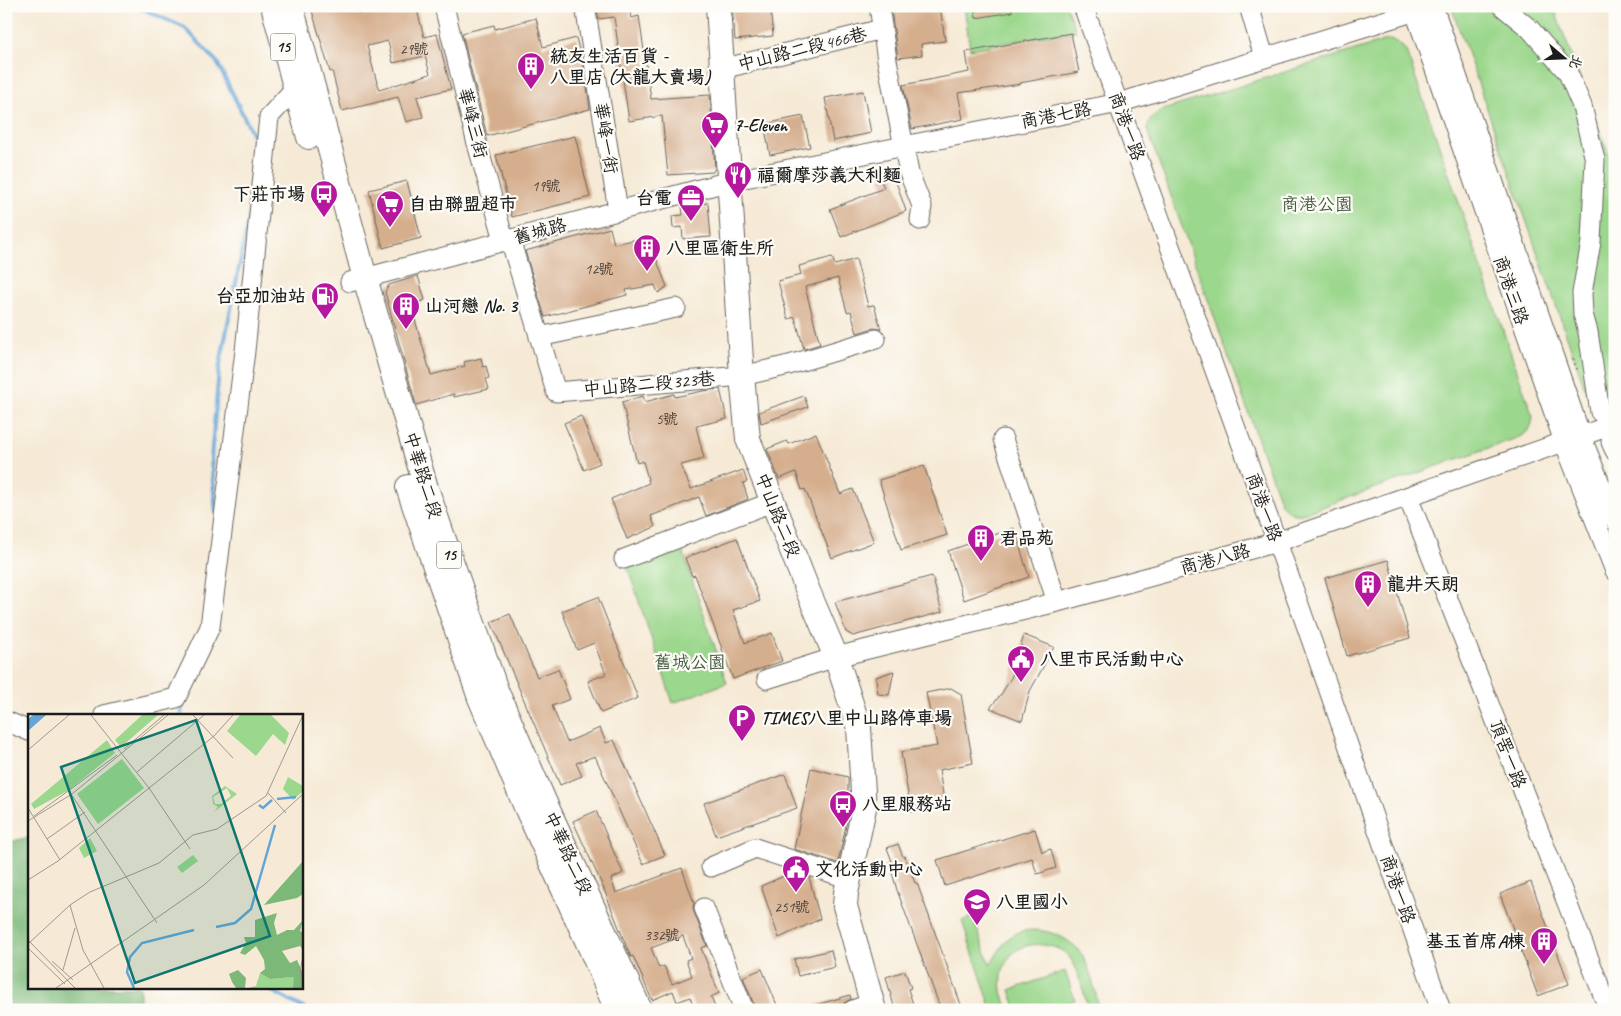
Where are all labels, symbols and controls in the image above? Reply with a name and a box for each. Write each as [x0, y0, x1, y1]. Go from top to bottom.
street label: 中山路二段466巷 [735, 22, 869, 76]
north arrow [1538, 32, 1588, 82]
road number: 15 [270, 34, 296, 61]
house number: 29號 [400, 40, 428, 59]
place label: 統友生活百貨 - 八里店 (大龍大賣場) [550, 45, 711, 88]
building icon: 統友生活百貨 - 八里店 (大龍大賣場) [516, 51, 546, 90]
text: 北 [1566, 53, 1586, 71]
street label: 華峰三街 [454, 85, 492, 161]
street label: 商港一路 [1104, 88, 1150, 164]
street label: 商港七路 [1019, 97, 1093, 133]
street label: 華峰一街 [590, 101, 622, 175]
supermarket icon: 7-Eleven [700, 110, 730, 149]
place label: 7-Eleven [734, 114, 789, 136]
restaurant icon: 福爾摩莎義大利麵 [723, 160, 753, 199]
place label: 福爾摩莎義大利麵 [757, 164, 901, 186]
house number: 19號 [532, 177, 560, 196]
bus stop icon: 下莊市場 [309, 179, 339, 218]
place label: 下莊市場 [233, 183, 305, 205]
office icon: 台電 [676, 183, 706, 222]
place label: 台電 [636, 187, 672, 209]
supermarket icon: 自由聯盟超市 [375, 189, 405, 228]
place label: 自由聯盟超市 [409, 193, 517, 215]
park label: 商港公園 [1281, 193, 1353, 215]
street label: 舊城路 [511, 213, 569, 249]
building icon: 八里區衛生所 [632, 233, 662, 272]
place label: 八里區衛生所 [666, 237, 774, 259]
street label: 商港三路 [1489, 252, 1533, 328]
house number: 12號 [585, 260, 613, 279]
fuel station icon: 台亞加油站 [310, 281, 340, 320]
place label: 台亞加油站 [216, 285, 306, 307]
building icon: 山河戀 No. 3 [391, 291, 421, 330]
place label: 山河戀 No. 3 [425, 295, 519, 317]
street label: 中山路二段323巷 [582, 367, 716, 401]
house number: 5號 [656, 410, 678, 429]
street label: 中華路二段 [399, 429, 447, 521]
street label: 中山路二段 [751, 469, 805, 561]
street label: 商港一路 [1241, 469, 1287, 545]
building icon: 君品苑 [966, 523, 996, 562]
place label: 君品苑 [1000, 527, 1054, 549]
street label: 商港八路 [1177, 539, 1253, 579]
road number: 15 [436, 542, 462, 568]
building icon: 龍井天朗 [1353, 569, 1383, 608]
place label: 龍井天朗 [1387, 573, 1459, 595]
public building icon: 八里市民活動中心 [1006, 644, 1036, 683]
place label: 八里市民活動中心 [1040, 648, 1184, 670]
park label: 舊城公園 [654, 651, 726, 673]
parking icon: TIMES八里中山路停車場 [727, 703, 757, 742]
place label: TIMES八里中山路停車場 [761, 707, 952, 729]
inset map [28, 714, 302, 988]
street label: 頂罟一路 [1485, 716, 1531, 792]
bus stop icon: 八里服務站 [828, 789, 858, 828]
place label: 八里服務站 [862, 793, 952, 815]
street label: 中華路二段 [539, 808, 597, 898]
street label: 商港一路 [1376, 851, 1420, 927]
public building icon: 文化活動中心 [781, 854, 811, 893]
place label: 文化活動中心 [815, 858, 923, 880]
school or university icon: 八里國小 [962, 887, 992, 926]
place label: 八里國小 [996, 891, 1068, 913]
house number: 251號 [774, 898, 810, 917]
house number: 332號 [644, 926, 680, 945]
building icon: 基玉首席A棟 [1529, 926, 1559, 965]
place label: 基玉首席A棟 [1426, 930, 1526, 952]

